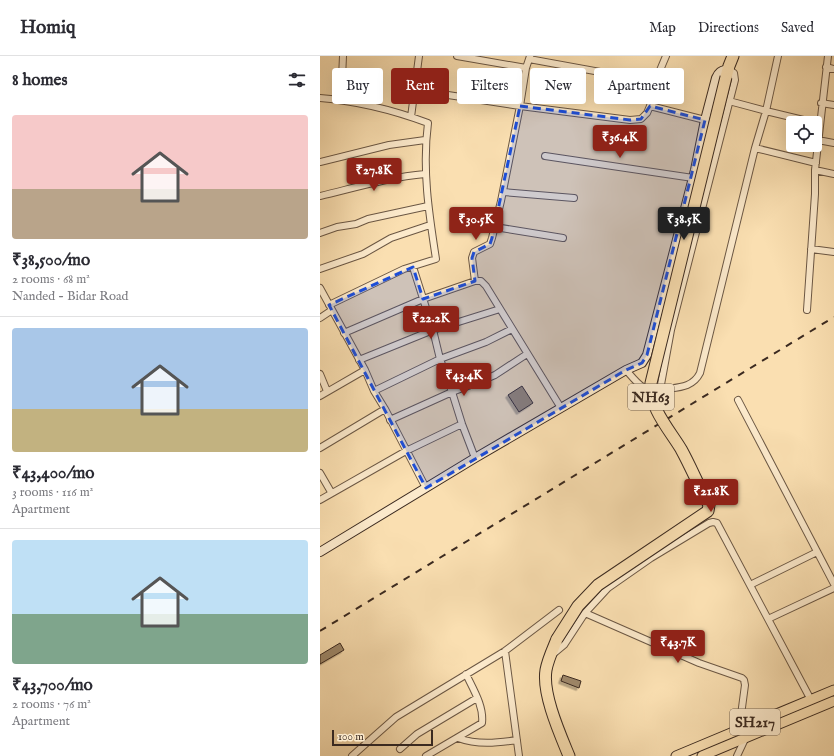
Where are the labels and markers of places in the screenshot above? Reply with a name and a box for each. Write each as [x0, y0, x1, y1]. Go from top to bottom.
pin: ₹36.4K [587, 125, 653, 159]
pin: ₹27.8K [341, 158, 407, 192]
pin: ₹30.5K [443, 207, 509, 241]
pin: ₹38.5K [651, 207, 717, 241]
pin: ₹22.2K [398, 306, 464, 340]
pin: ₹43.4K [431, 363, 497, 397]
pin: ₹21.8K [678, 479, 744, 513]
pin: ₹43.7K [645, 630, 711, 664]

